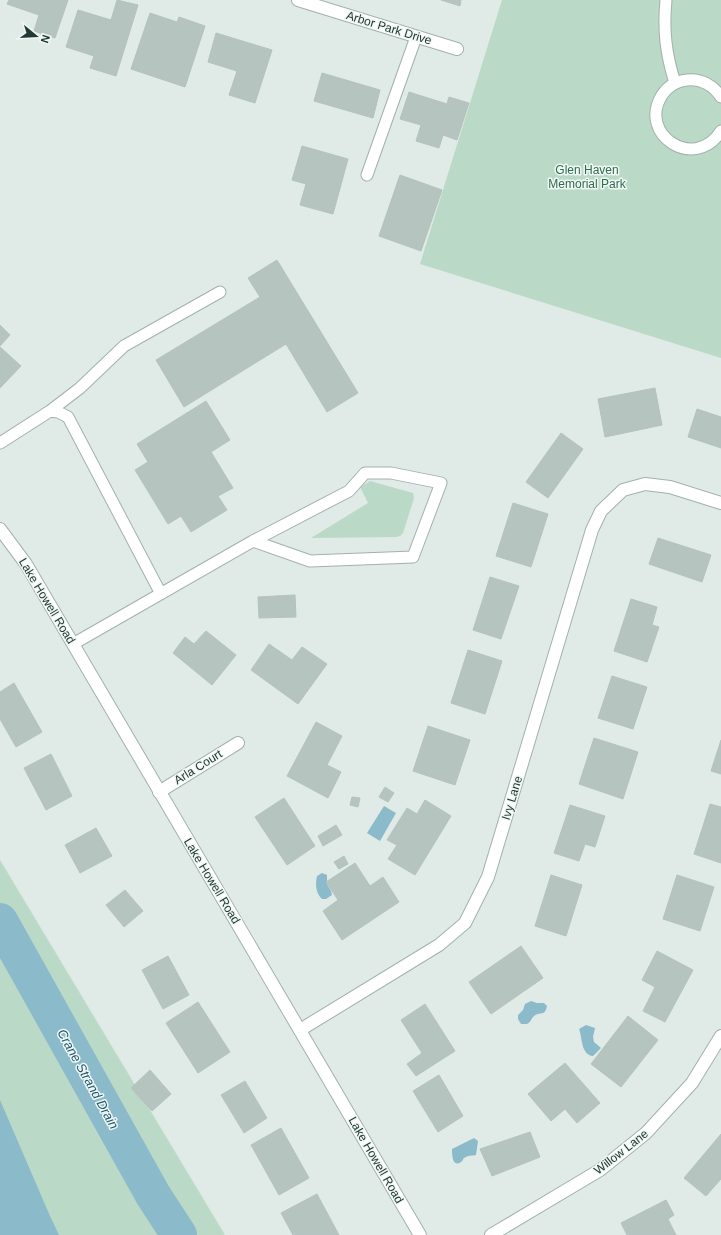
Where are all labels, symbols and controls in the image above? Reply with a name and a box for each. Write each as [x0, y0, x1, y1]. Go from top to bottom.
street label: Arbor Park Drive [345, 8, 434, 48]
north arrow [16, 16, 56, 56]
text: N [39, 33, 52, 45]
park label: Glen Haven Memorial Park [548, 163, 627, 191]
street label: Lake Howell Road [16, 556, 78, 646]
street label: Arla Court [171, 746, 225, 787]
street label: Ivy Lane [499, 774, 525, 822]
street label: Lake Howell Road [181, 836, 243, 926]
water label: Crane Strand Drain [54, 1026, 122, 1132]
street label: Lake Howell Road [346, 1114, 406, 1206]
street label: Willow Lane [591, 1126, 651, 1177]

